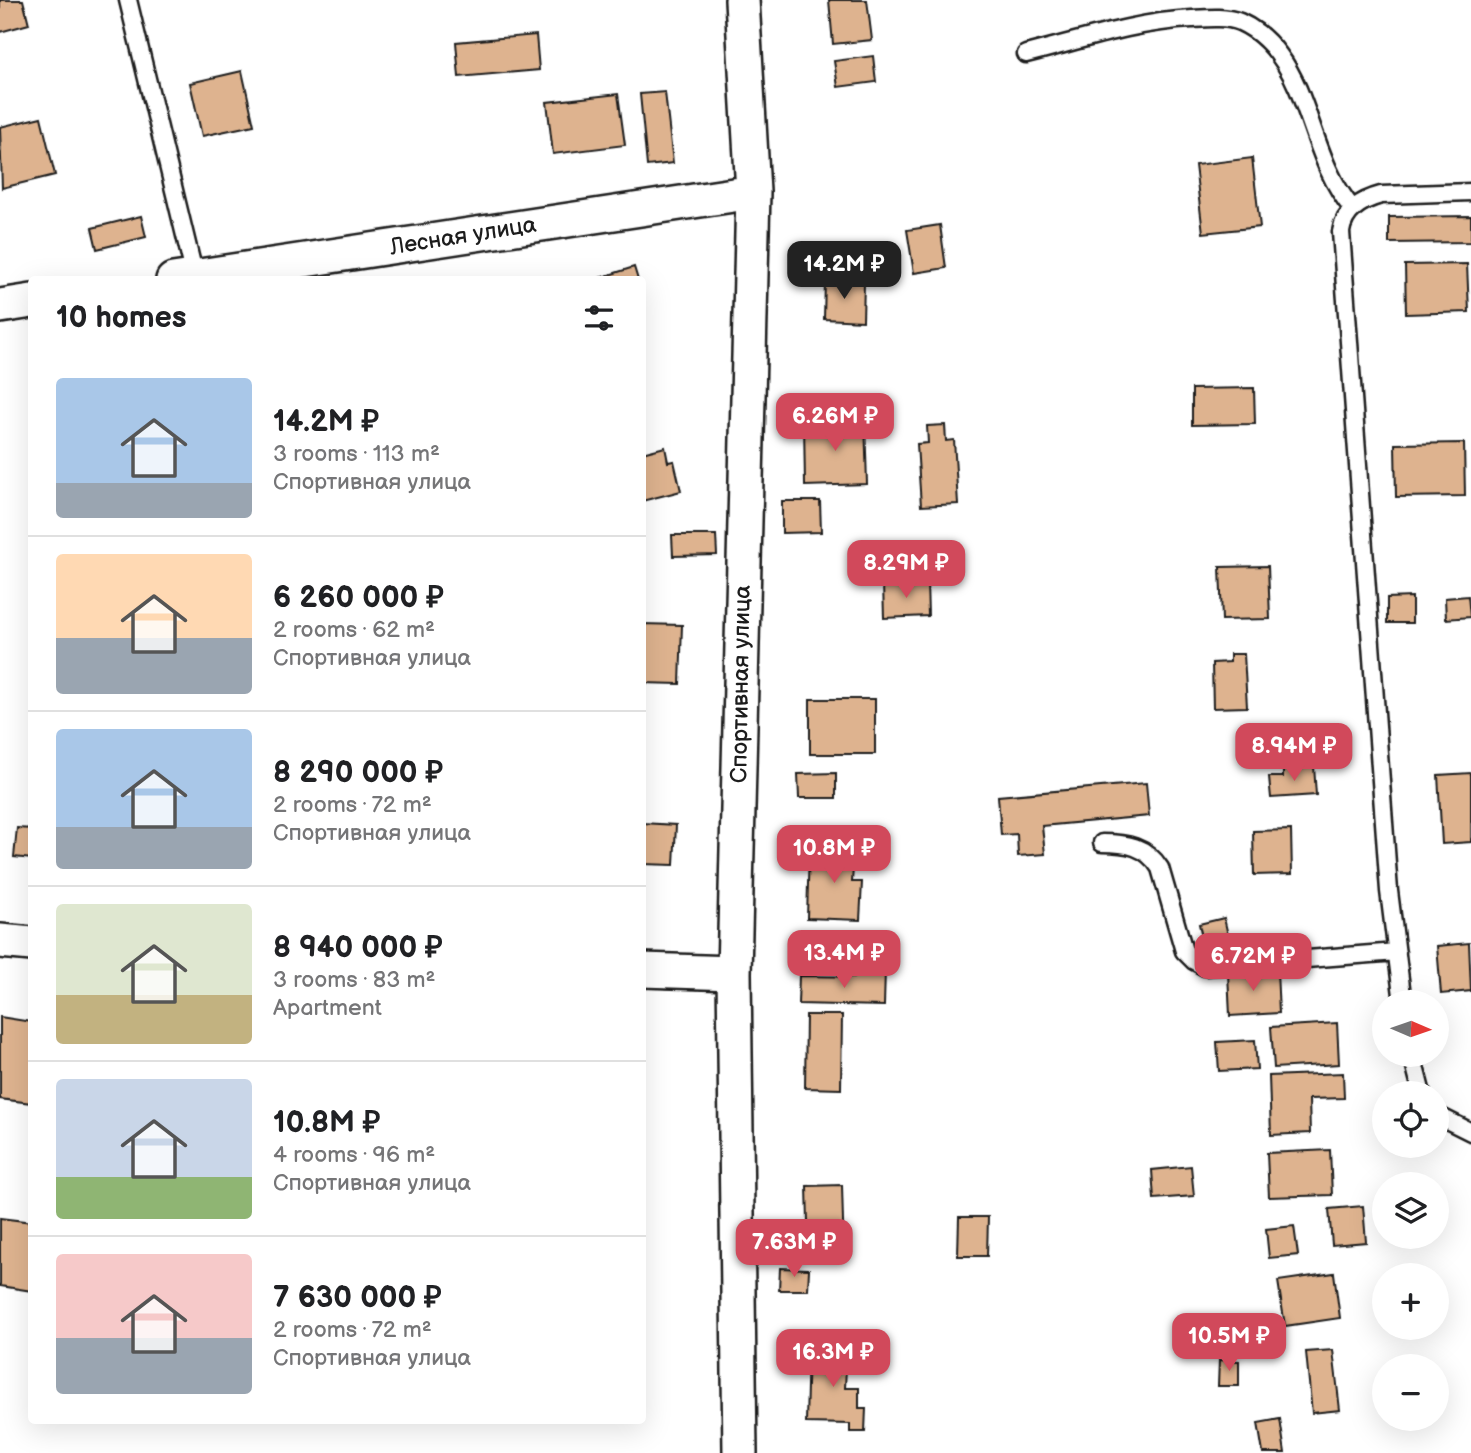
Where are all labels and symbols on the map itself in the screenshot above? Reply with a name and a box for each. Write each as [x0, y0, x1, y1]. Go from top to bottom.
street label: Лесная улица [387, 211, 539, 262]
pin: 14.2M ₽ [779, 242, 909, 301]
pin: 6.26M ₽ [770, 393, 900, 453]
pin: 8.29M ₽ [841, 540, 971, 600]
street label: Спортивная улица [725, 584, 757, 783]
pin: 8.94M ₽ [1229, 724, 1359, 783]
pin: 10.8M ₽ [769, 826, 899, 885]
pin: 13.4M ₽ [779, 930, 909, 990]
pin: 6.72M ₽ [1188, 934, 1318, 993]
north arrow [1372, 990, 1449, 1068]
pin: 7.63M ₽ [729, 1220, 859, 1279]
pin: 10.5M ₽ [1164, 1314, 1294, 1373]
pin: 16.3M ₽ [768, 1330, 898, 1389]

